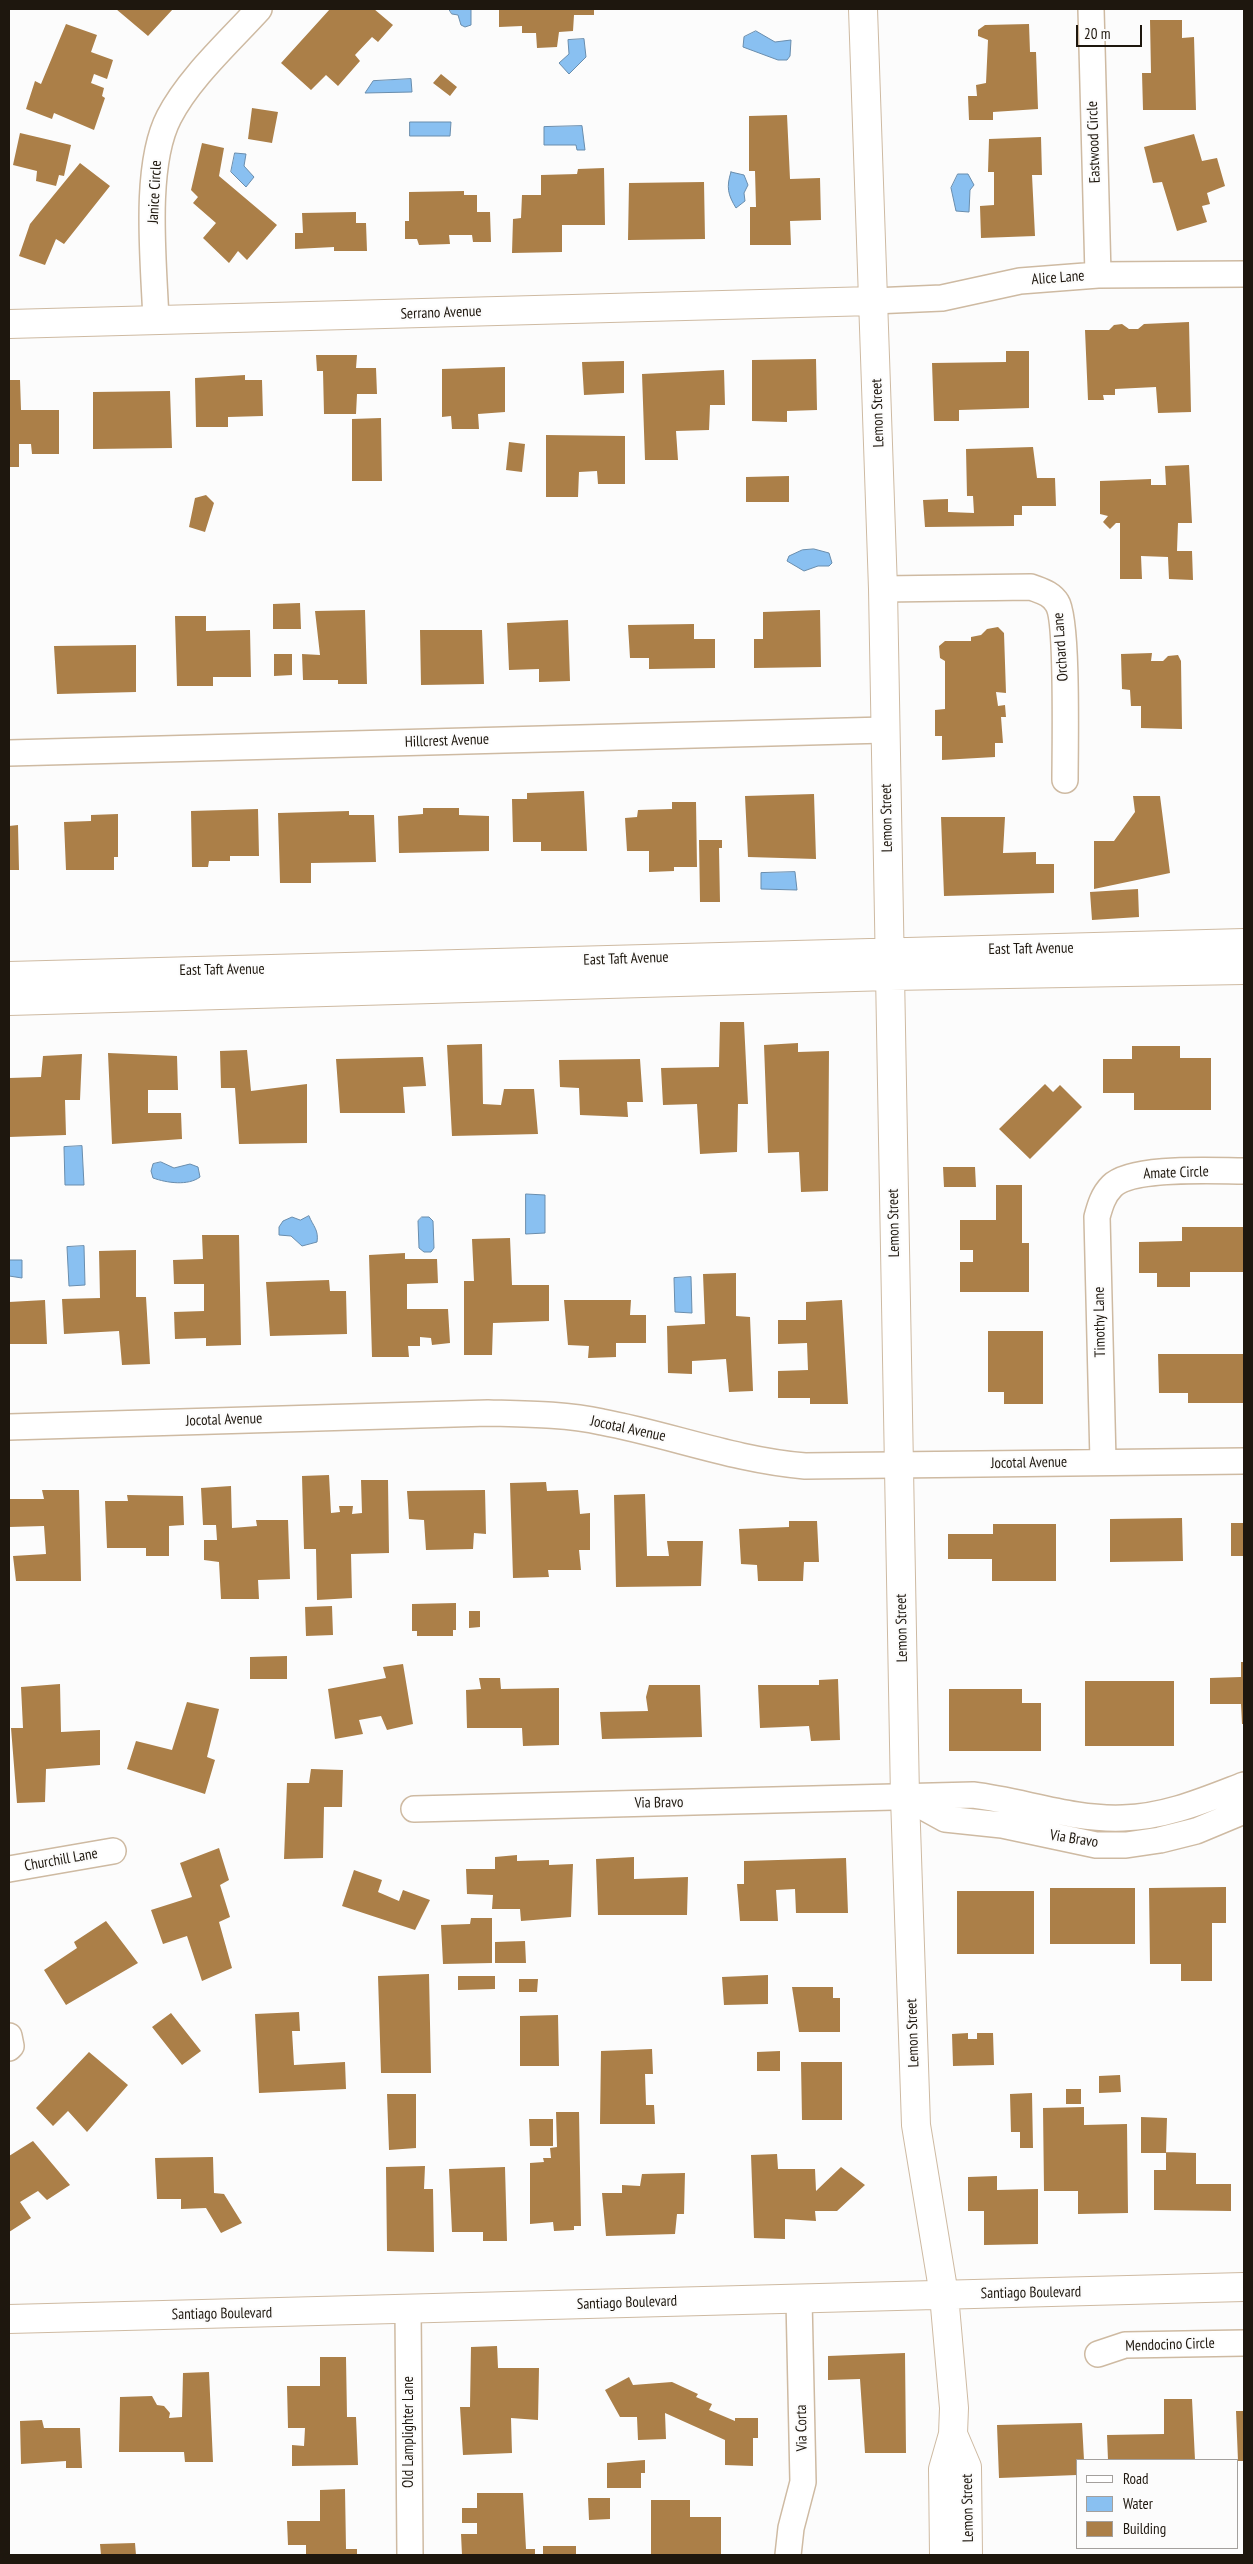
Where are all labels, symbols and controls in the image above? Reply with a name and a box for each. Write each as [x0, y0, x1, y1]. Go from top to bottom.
scale bar [1078, 15, 1144, 47]
text: 20 m [1084, 24, 1110, 43]
street label: Eastwood Circle [1084, 101, 1104, 183]
street label: Janice Circle [144, 160, 166, 224]
street label: Alice Lane [1031, 267, 1085, 289]
street label: Serrano Avenue [400, 303, 482, 323]
street label: Lemon Street [868, 378, 888, 448]
street label: Orchard Lane [1050, 612, 1072, 682]
street label: Hillcrest Avenue [405, 731, 489, 751]
street label: Lemon Street [877, 783, 897, 853]
street label: East Taft Avenue [988, 939, 1074, 959]
street label: East Taft Avenue [583, 949, 669, 969]
street label: East Taft Avenue [179, 960, 265, 980]
street label: Amate Circle [1143, 1163, 1209, 1183]
street label: Lemon Street [884, 1188, 904, 1258]
street label: Timothy Lane [1090, 1287, 1110, 1357]
street label: Jocotal Avenue [186, 1410, 262, 1430]
street label: Jocotal Avenue [589, 1412, 667, 1446]
street label: Jocotal Avenue [991, 1453, 1067, 1473]
street label: Lemon Street [892, 1593, 912, 1663]
street label: Via Bravo [634, 1794, 684, 1812]
street label: Via Bravo [1048, 1826, 1100, 1852]
street label: Churchill Lane [23, 1845, 99, 1875]
street label: Lemon Street [903, 1998, 923, 2068]
street label: Santiago Boulevard [981, 2283, 1081, 2303]
street label: Santiago Boulevard [576, 2292, 678, 2314]
street label: Santiago Boulevard [172, 2304, 272, 2324]
street label: Mendocino Circle [1125, 2334, 1215, 2356]
street label: Old Lamplighter Lane [400, 2376, 418, 2488]
street label: Via Corta [793, 2404, 811, 2452]
legend [1076, 2459, 1238, 2549]
text: Road [1123, 2469, 1149, 2488]
street label: Lemon Street [958, 2473, 978, 2543]
text: Water [1123, 2494, 1153, 2513]
text: Building [1123, 2519, 1166, 2538]

